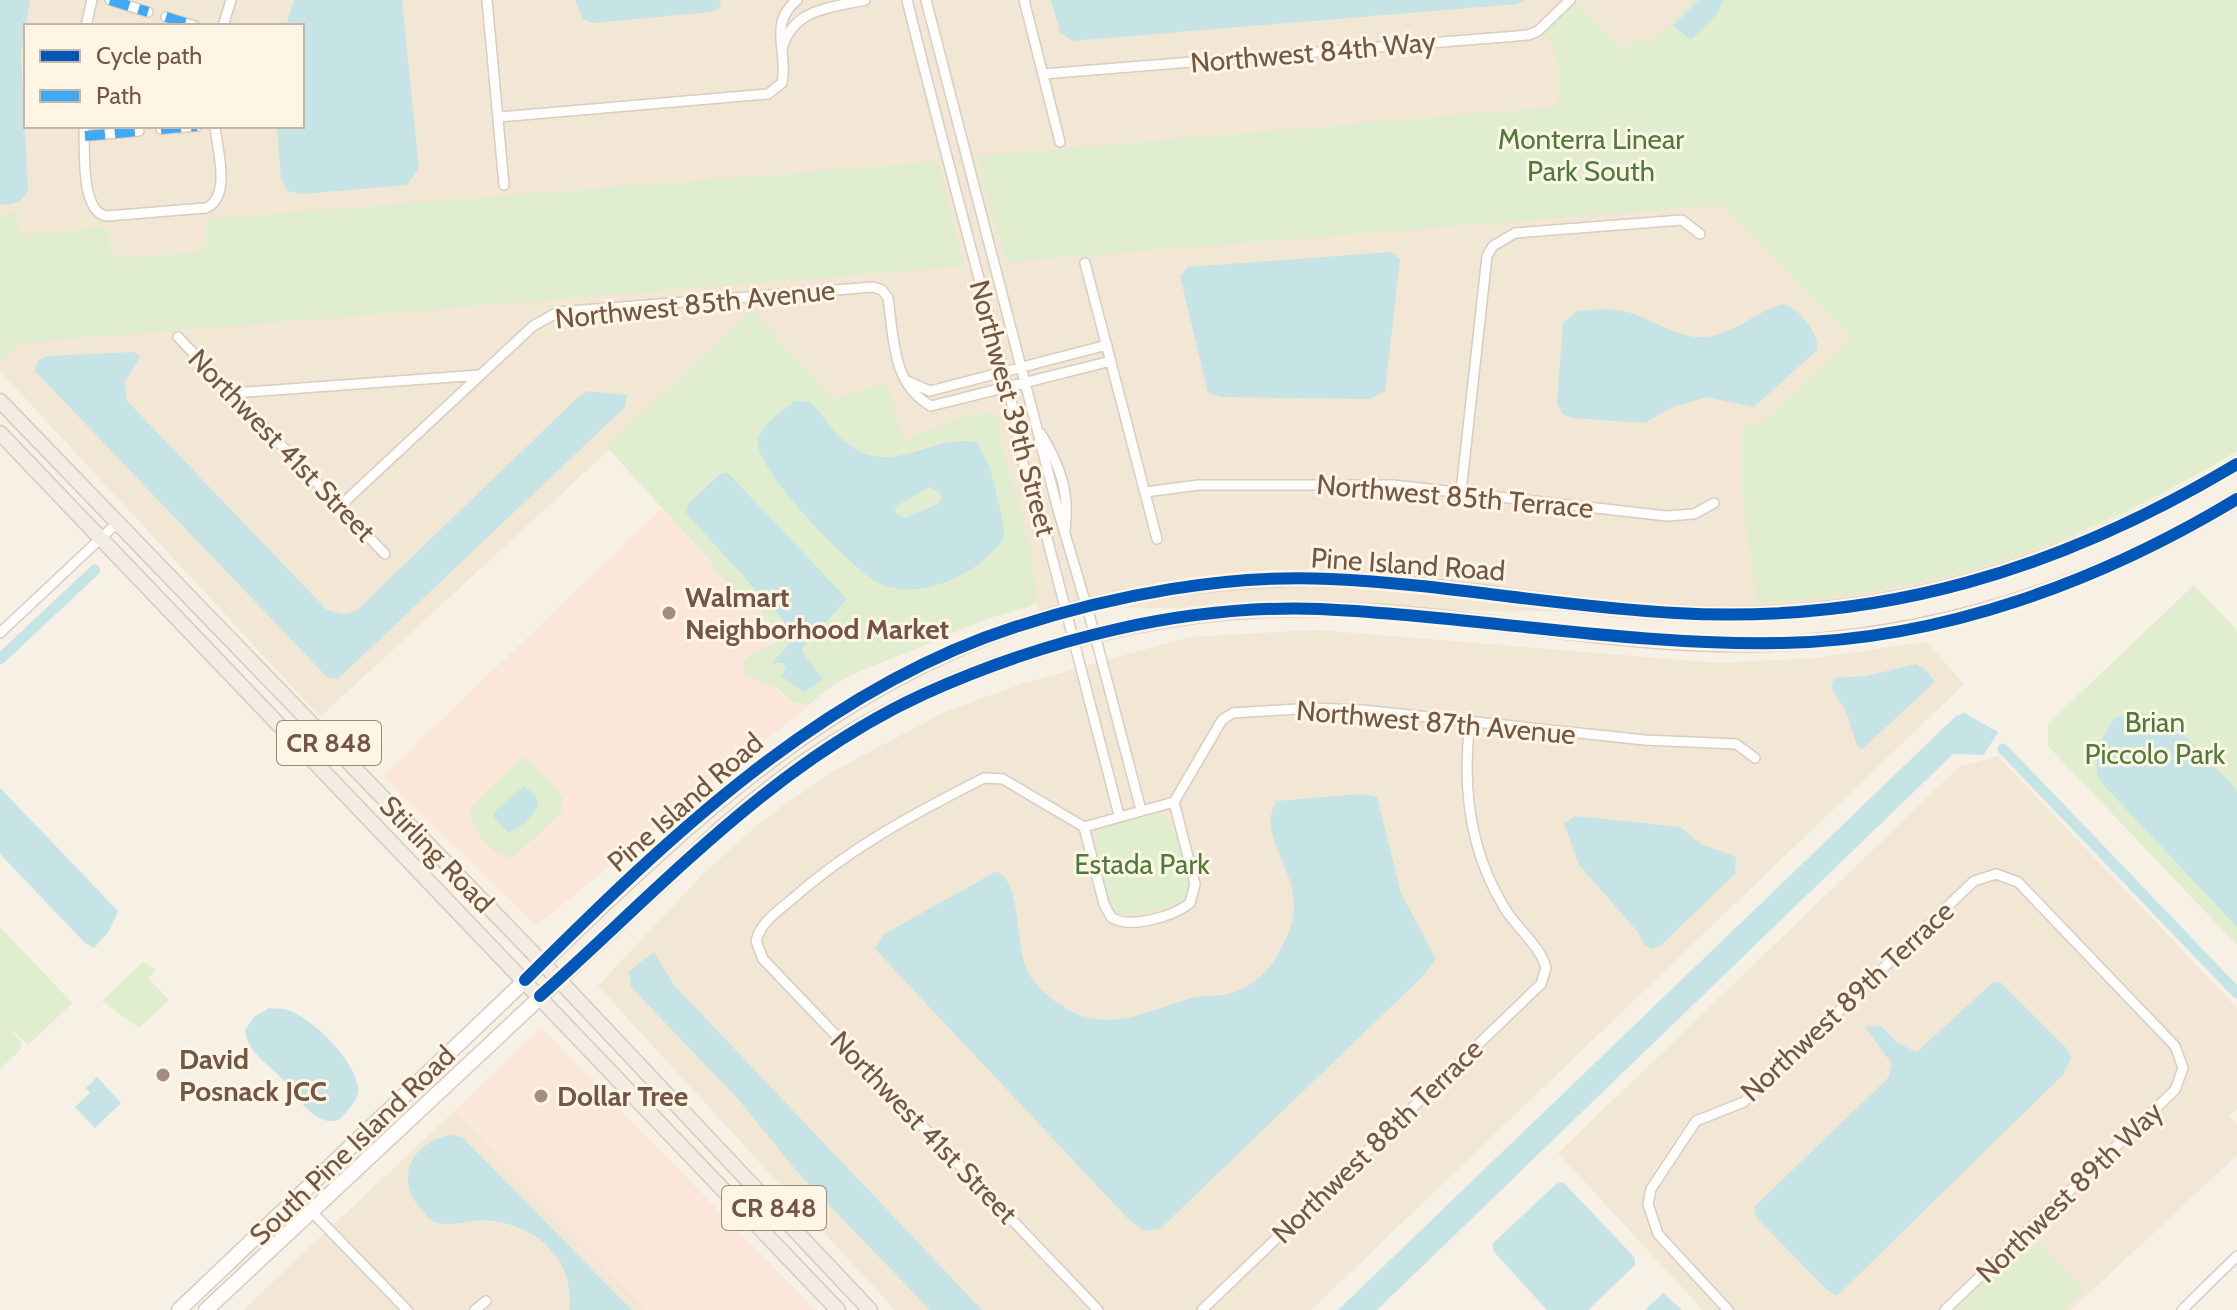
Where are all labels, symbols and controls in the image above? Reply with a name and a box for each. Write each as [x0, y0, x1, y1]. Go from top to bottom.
legend [24, 24, 304, 128]
street label: Northwest 84th Way [1189, 24, 1437, 80]
text: Cycle path [96, 41, 202, 70]
text: Path [96, 81, 142, 110]
park label: Monterra Linear Park South [1498, 122, 1684, 188]
street label: Northwest 85th Avenue [553, 272, 837, 336]
street label: Northwest 39th Street [962, 276, 1064, 540]
street label: Northwest 41st Street [181, 342, 383, 548]
street label: Northwest 85th Terrace [1315, 467, 1595, 525]
street label: Pine Island Road [1310, 540, 1506, 588]
place label: Walmart Neighborhood Market [685, 580, 949, 646]
marker: Walmart Neighborhood Market [660, 604, 678, 622]
street label: Northwest 87th Avenue [1295, 693, 1577, 751]
park label: Brian Piccolo Park [2085, 705, 2226, 771]
road number: CR 848 [277, 721, 381, 765]
street label: Pine Island Road [600, 725, 770, 879]
street label: Stirling Road [373, 788, 501, 920]
park label: Estada Park [1074, 847, 1210, 881]
street label: Northwest 89th Terrace [1734, 894, 1960, 1108]
street label: Northwest 41st Street [823, 1024, 1025, 1230]
street label: Northwest 88th Terrace [1265, 1032, 1489, 1250]
street label: South Pine Island Road [242, 1038, 462, 1252]
place label: David Posnack JCC [179, 1042, 327, 1108]
marker: David Posnack JCC [154, 1066, 172, 1084]
place label: Dollar Tree [557, 1079, 688, 1113]
marker: Dollar Tree [532, 1087, 550, 1105]
street label: Northwest 89th Way [1969, 1094, 2169, 1290]
road number: CR 848 [722, 1186, 826, 1230]

